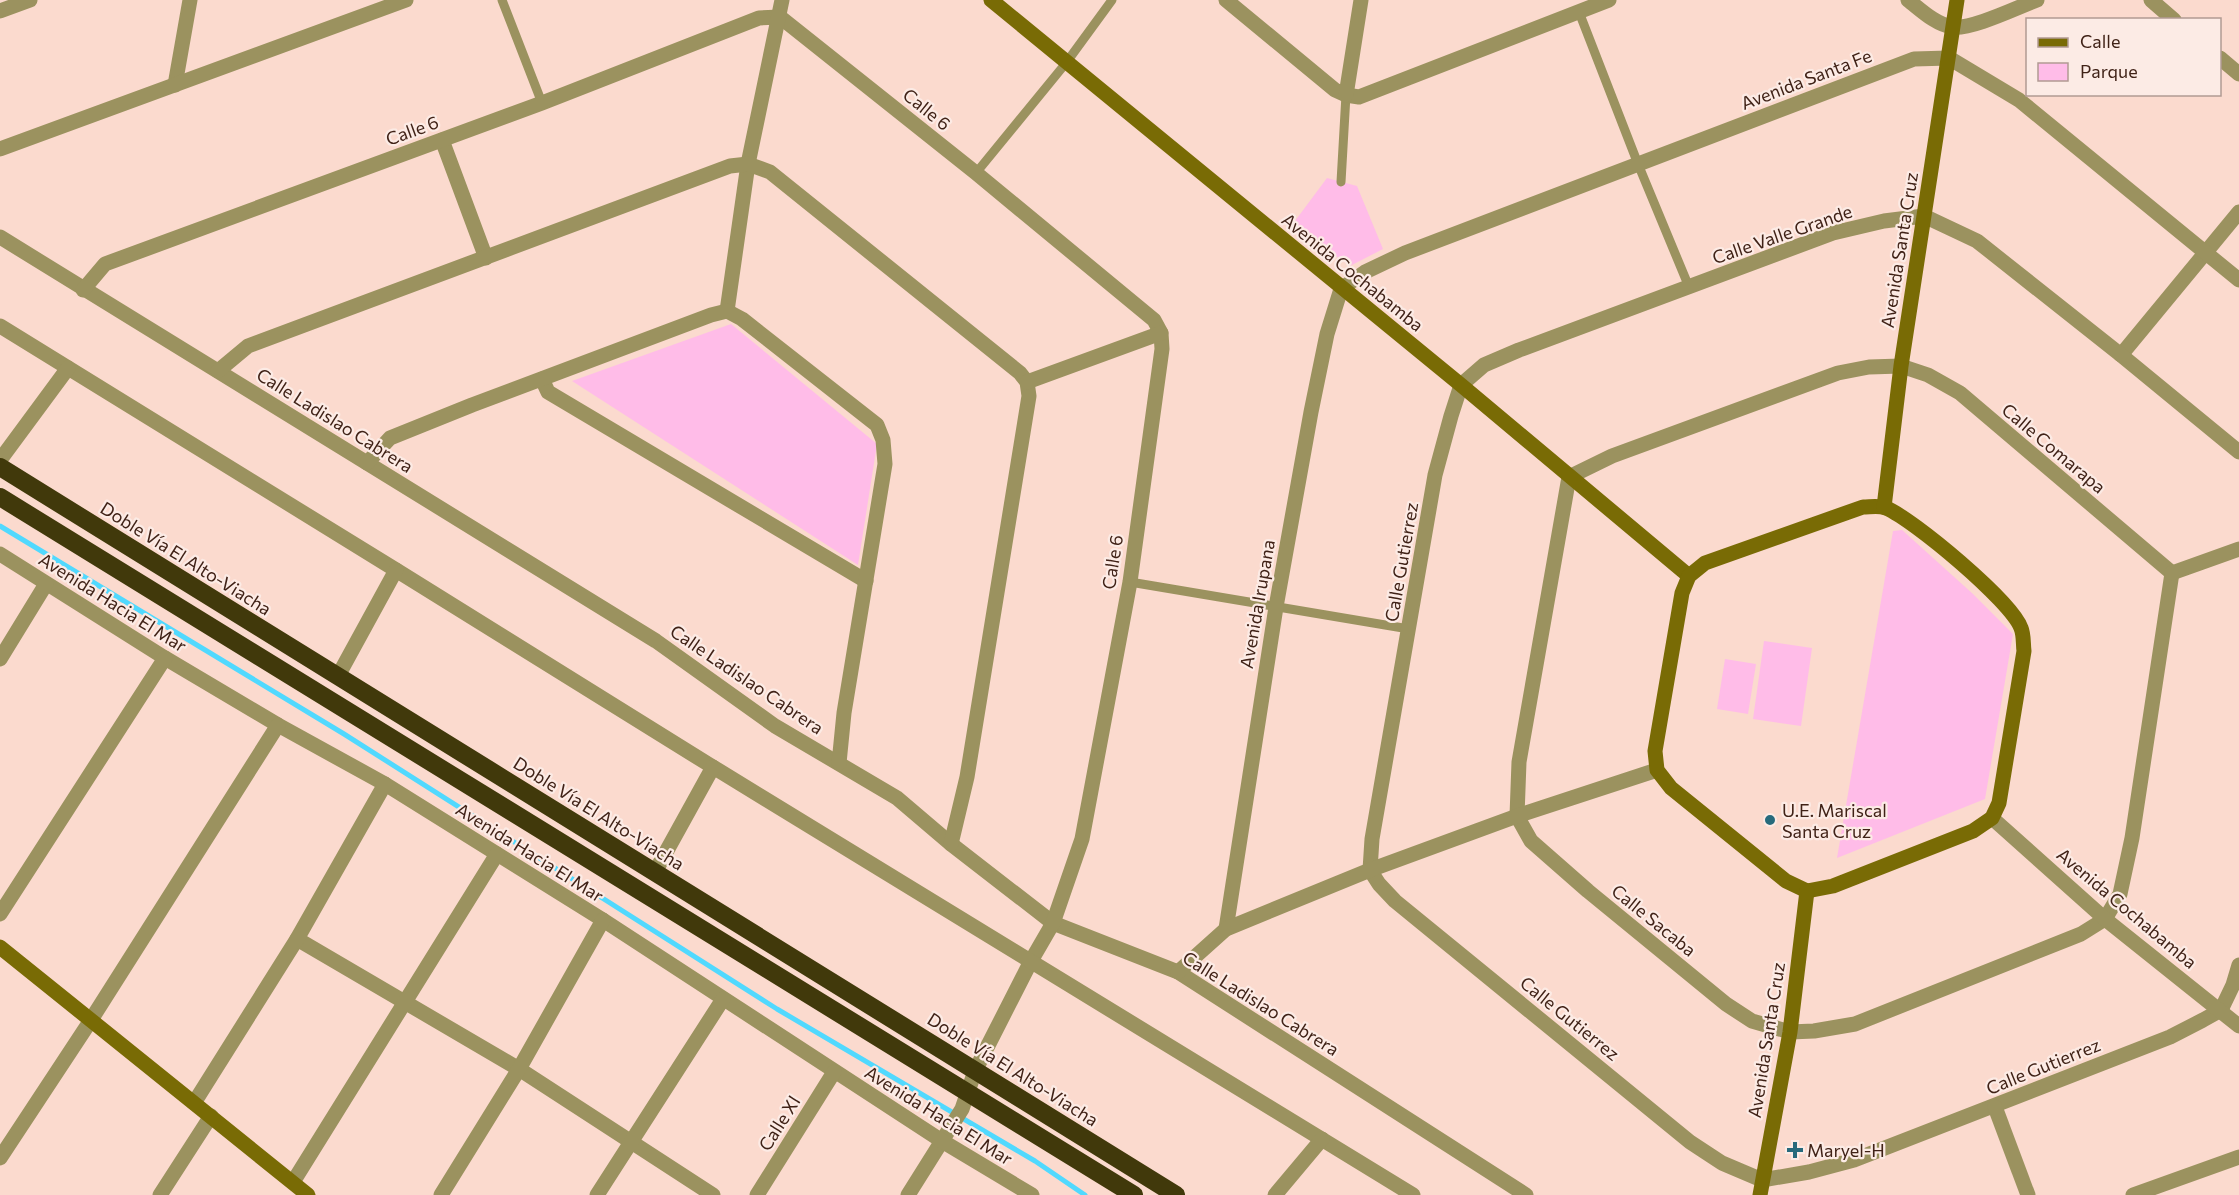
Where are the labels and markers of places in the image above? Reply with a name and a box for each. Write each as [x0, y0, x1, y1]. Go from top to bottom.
place label: U.E. Mariscal Santa Cruz [1782, 799, 1887, 842]
marker: U.E. Mariscal Santa Cruz [1763, 813, 1777, 827]
place label: Maryel-H [1807, 1139, 1885, 1161]
marker: Maryel-H [1788, 1143, 1802, 1157]

